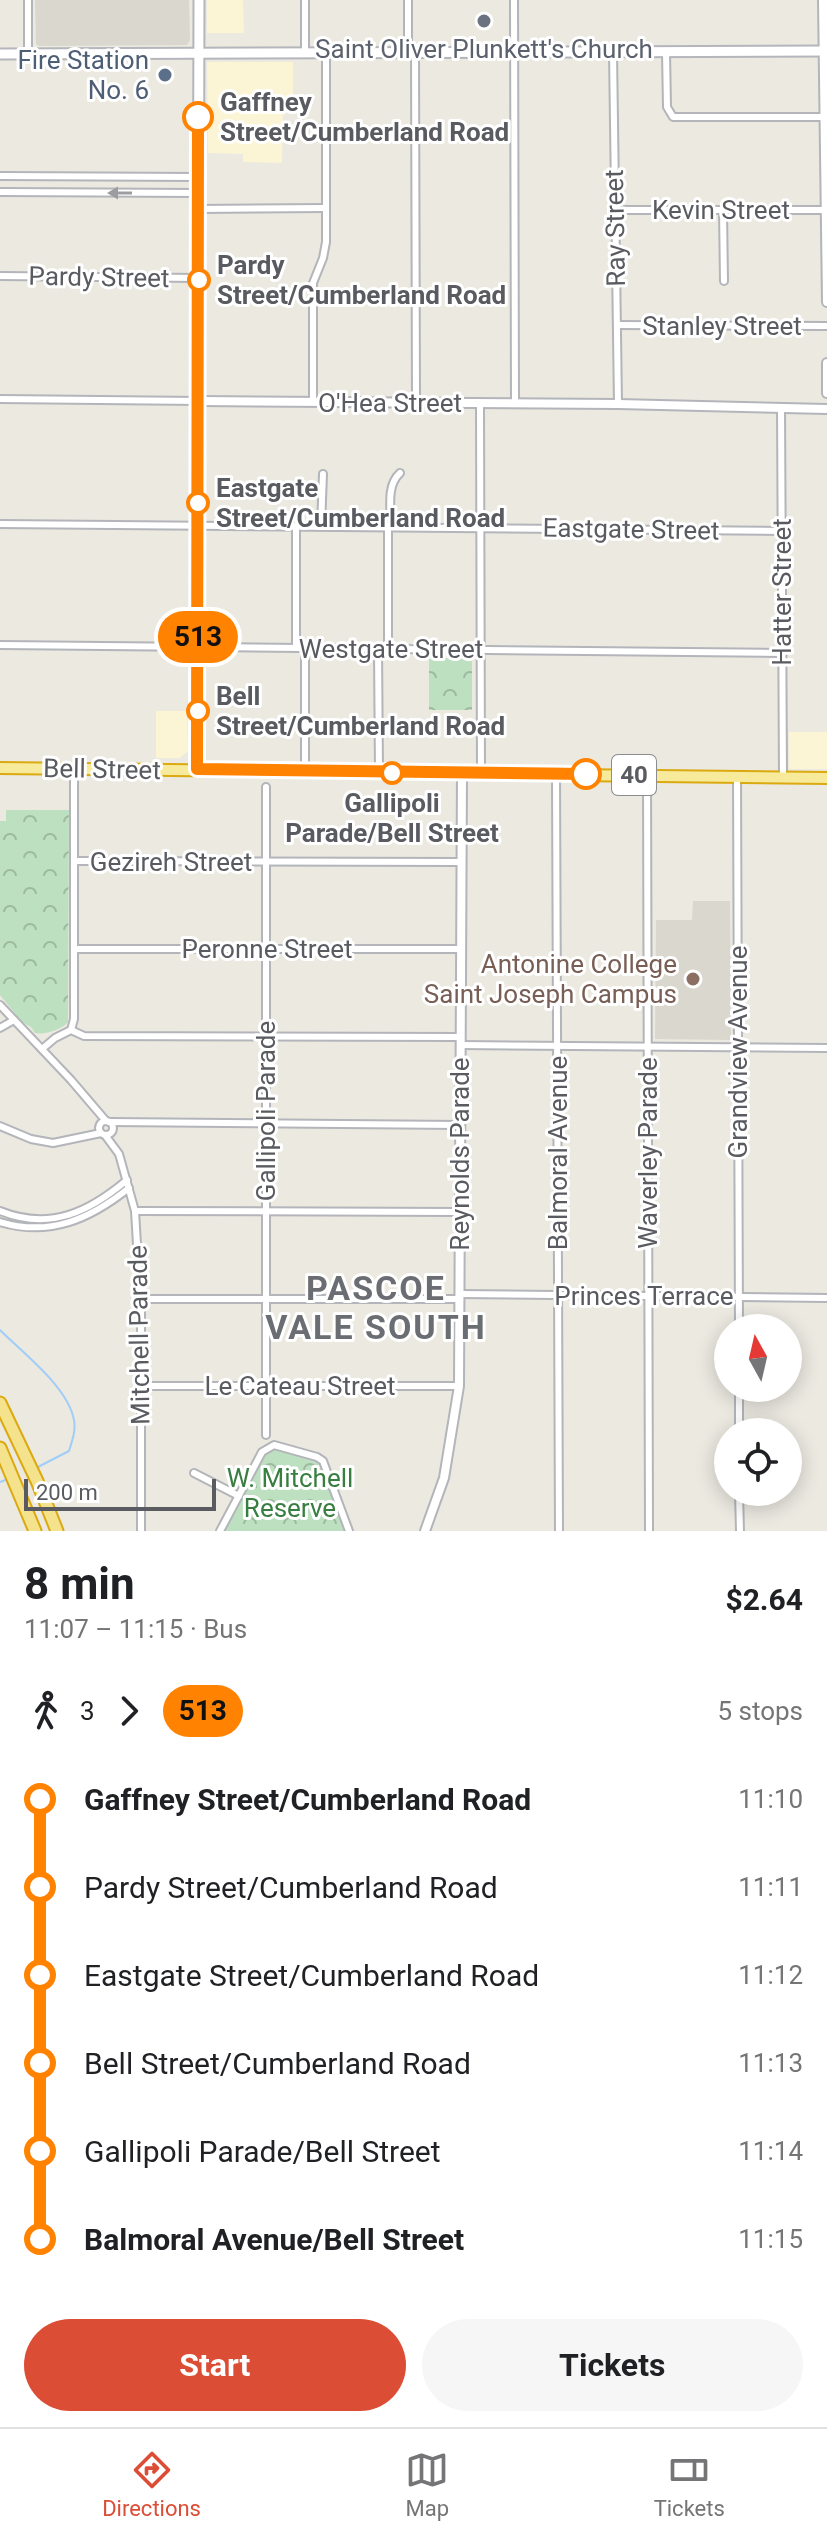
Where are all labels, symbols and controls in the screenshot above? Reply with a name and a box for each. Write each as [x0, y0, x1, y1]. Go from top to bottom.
marker: Saint Oliver Plunkett's Church [475, 12, 493, 30]
place label: Saint Oliver Plunkett's Church [315, 34, 653, 64]
place label: Fire Station No. 6 [17, 45, 149, 105]
marker: Fire Station No. 6 [156, 66, 174, 84]
place label: Gaffney Street/Cumberland Road [220, 87, 509, 147]
marker: Gaffney Street/Cumberland Road [183, 102, 213, 132]
street label: Ray Street [599, 169, 631, 287]
one-way arrow [107, 187, 132, 199]
street label: Kevin Street [652, 195, 790, 225]
place label: Pardy Street/Cumberland Road [217, 250, 506, 310]
street label: Pardy Street [28, 261, 170, 293]
marker: Pardy Street/Cumberland Road [188, 269, 210, 291]
street label: Stanley Street [642, 311, 802, 341]
street label: O'Hea Street [318, 388, 462, 418]
place label: Eastgate Street/Cumberland Road [216, 473, 505, 533]
marker: Eastgate Street/Cumberland Road [187, 492, 209, 514]
street label: Eastgate Street [542, 512, 720, 546]
street label: Hatter Street [767, 518, 797, 666]
line badge: 513 [152, 611, 244, 663]
text: 513 [174, 620, 222, 653]
street label: Westgate Street [299, 634, 483, 664]
place label: Bell Street/Cumberland Road [216, 681, 505, 741]
marker: Bell Street/Cumberland Road [187, 700, 209, 722]
street label: Bell Street [43, 753, 161, 785]
road number: 40 [612, 755, 656, 795]
unlabelled marker [571, 759, 601, 789]
marker: Gallipoli Parade/Bell Street [381, 762, 403, 784]
place label: Gallipoli Parade/Bell Street [285, 788, 499, 848]
street label: Gezireh Street [90, 847, 252, 877]
street label: Peronne Street [182, 934, 352, 964]
street label: Grandview Avenue [723, 946, 753, 1158]
place label: Antonine College Saint Joseph Campus [424, 949, 677, 1009]
marker: Antonine College Saint Joseph Campus [684, 970, 702, 988]
street label: Gallipoli Parade [251, 1021, 281, 1201]
street label: Balmoral Avenue [543, 1056, 573, 1250]
street label: Reynolds Parade [445, 1057, 475, 1251]
street label: Waverley Parade [633, 1057, 663, 1249]
street label: Mitchell Parade [122, 1245, 156, 1425]
district label: PASCOE VALE SOUTH [265, 1268, 487, 1347]
street label: Princes Terrace [554, 1281, 734, 1311]
north arrow [714, 1314, 802, 1402]
map controls [714, 1314, 802, 1506]
street label: Le Cateau Street [204, 1371, 396, 1401]
button: locate [714, 1418, 802, 1506]
park label: W. Mitchell Reserve [227, 1463, 353, 1523]
scale bar [24, 1475, 216, 1511]
text: 200 m [36, 1480, 98, 1505]
text: 8 min [24, 1558, 135, 1610]
text: $2.64 [725, 1582, 803, 1617]
text: 11:07 – 11:15 · Bus [24, 1614, 247, 1644]
icon: walk [24, 1689, 68, 1733]
icon: forward [107, 1689, 151, 1733]
text: 513 [179, 1694, 227, 1727]
text: 3 [80, 1696, 95, 1726]
text: 5 stops [717, 1696, 803, 1726]
text: Gaffney Street/Cumberland Road [84, 1782, 531, 1817]
text: 11:10 [738, 1784, 803, 1814]
text: Pardy Street/Cumberland Road [84, 1870, 498, 1905]
text: 11:11 [738, 1872, 803, 1902]
text: Eastgate Street/Cumberland Road [84, 1958, 539, 1993]
text: 11:12 [738, 1960, 803, 1990]
text: Bell Street/Cumberland Road [84, 2046, 471, 2081]
text: 11:13 [738, 2048, 803, 2078]
text: Gallipoli Parade/Bell Street [84, 2134, 441, 2169]
text: 11:14 [738, 2136, 803, 2166]
text: Balmoral Avenue/Bell Street [84, 2222, 464, 2257]
text: 11:15 [738, 2224, 803, 2254]
button: Start [24, 2319, 406, 2411]
button: Tickets [422, 2319, 803, 2411]
tab: Directions [102, 2448, 201, 2521]
tab: Map [405, 2448, 449, 2521]
tab: Tickets [654, 2448, 725, 2521]

